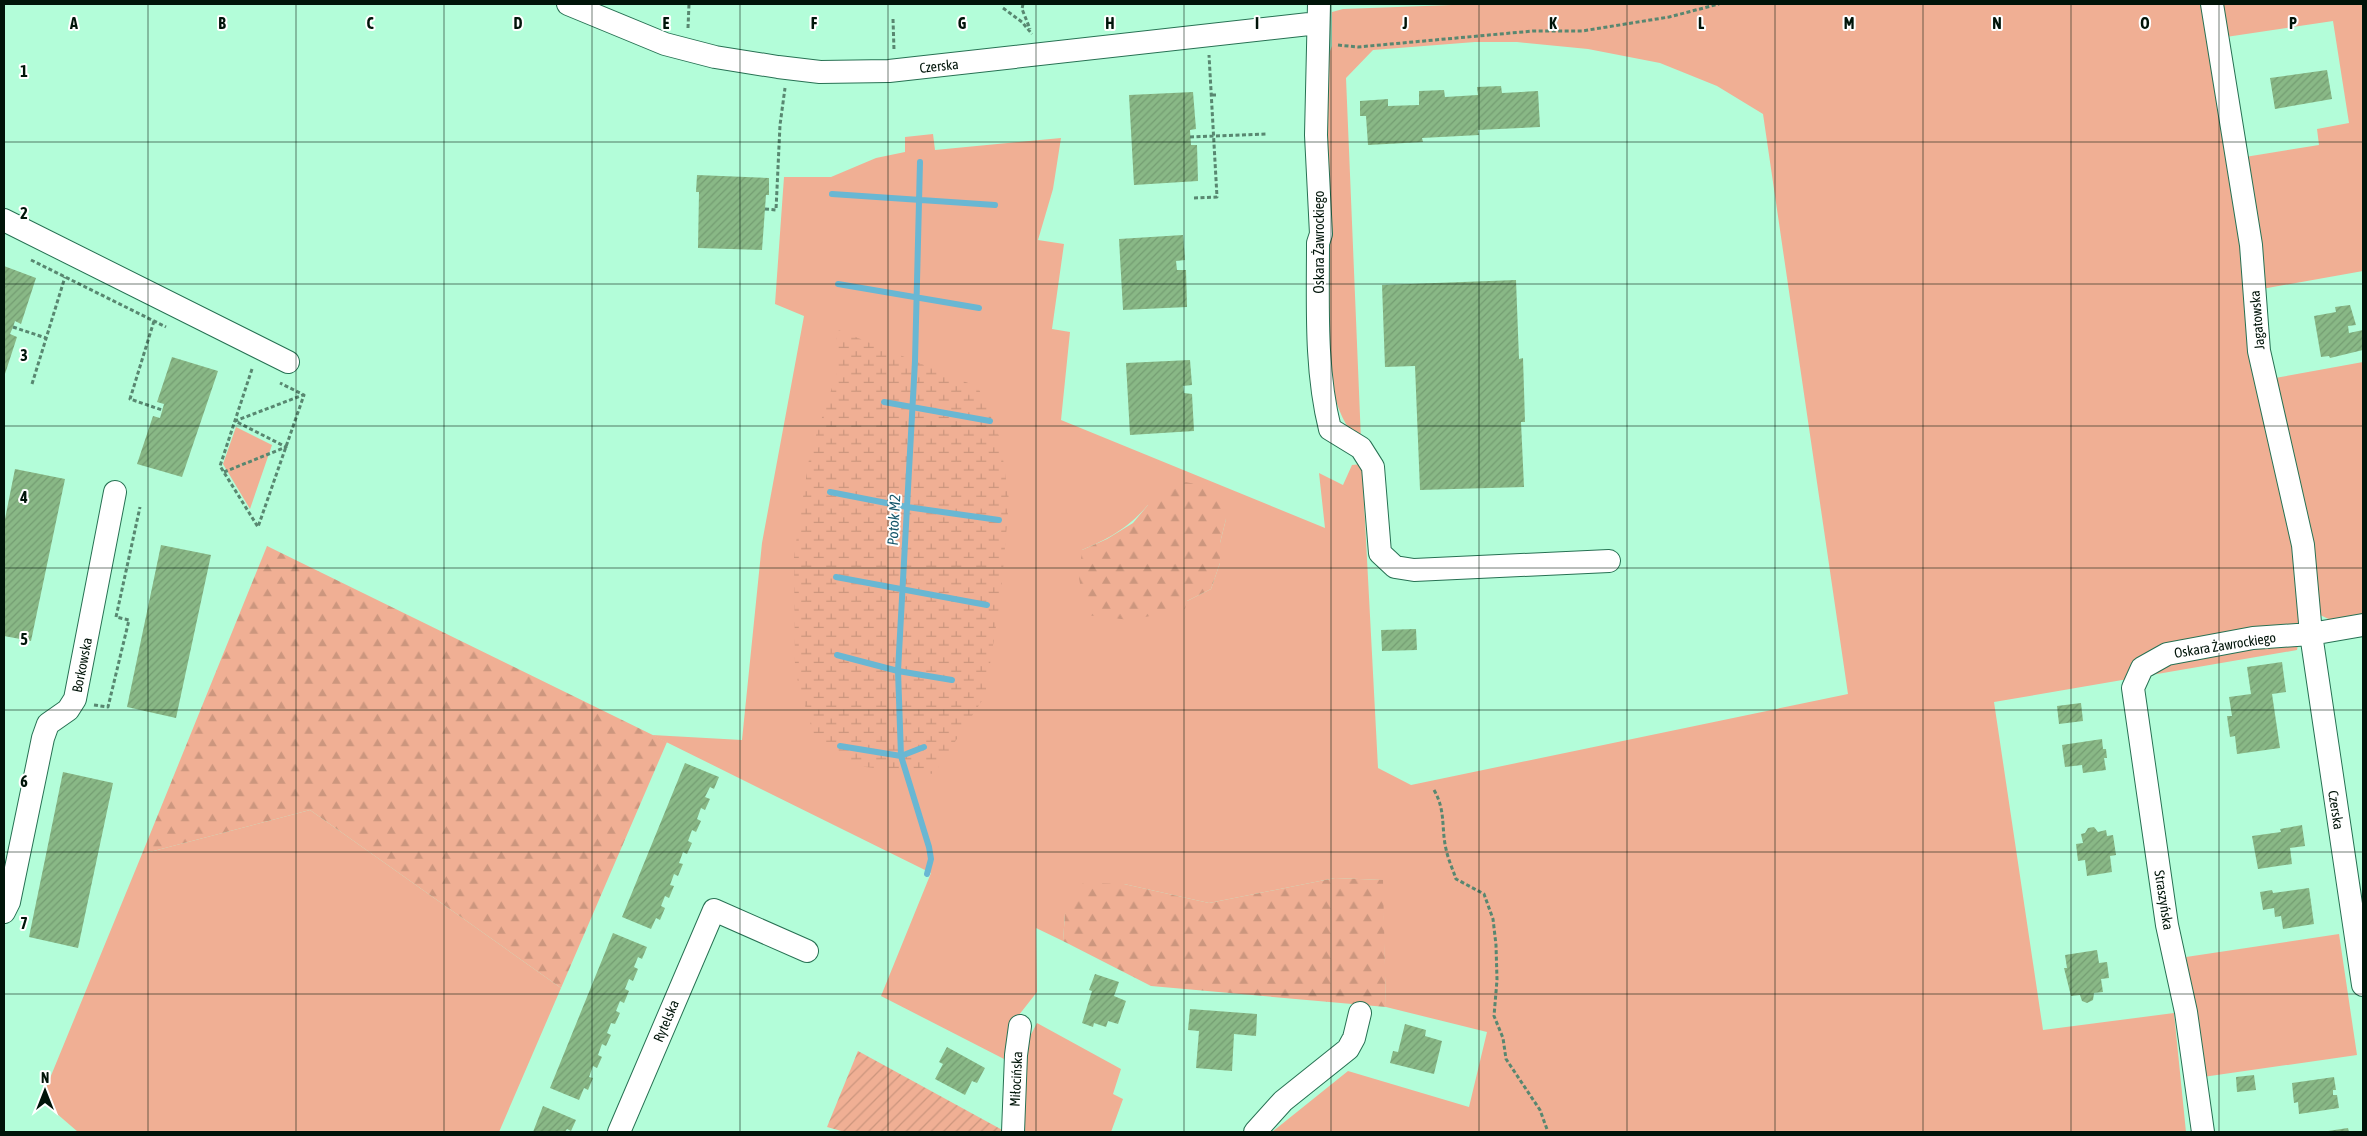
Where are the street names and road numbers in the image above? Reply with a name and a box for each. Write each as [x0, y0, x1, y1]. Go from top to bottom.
street label: Czerska [919, 56, 959, 76]
street label: Oskara Żawrockiego [1311, 191, 1327, 293]
street label: Jagatowska [2246, 290, 2268, 350]
street label: Oskara Żawrockiego [2173, 629, 2277, 661]
street label: Borkowska [69, 636, 95, 694]
street label: Czerska [2325, 789, 2347, 831]
street label: Straszyńska [2151, 869, 2177, 931]
street label: Rytelska [650, 997, 682, 1045]
street label: Miłocińska [1007, 1051, 1025, 1107]

